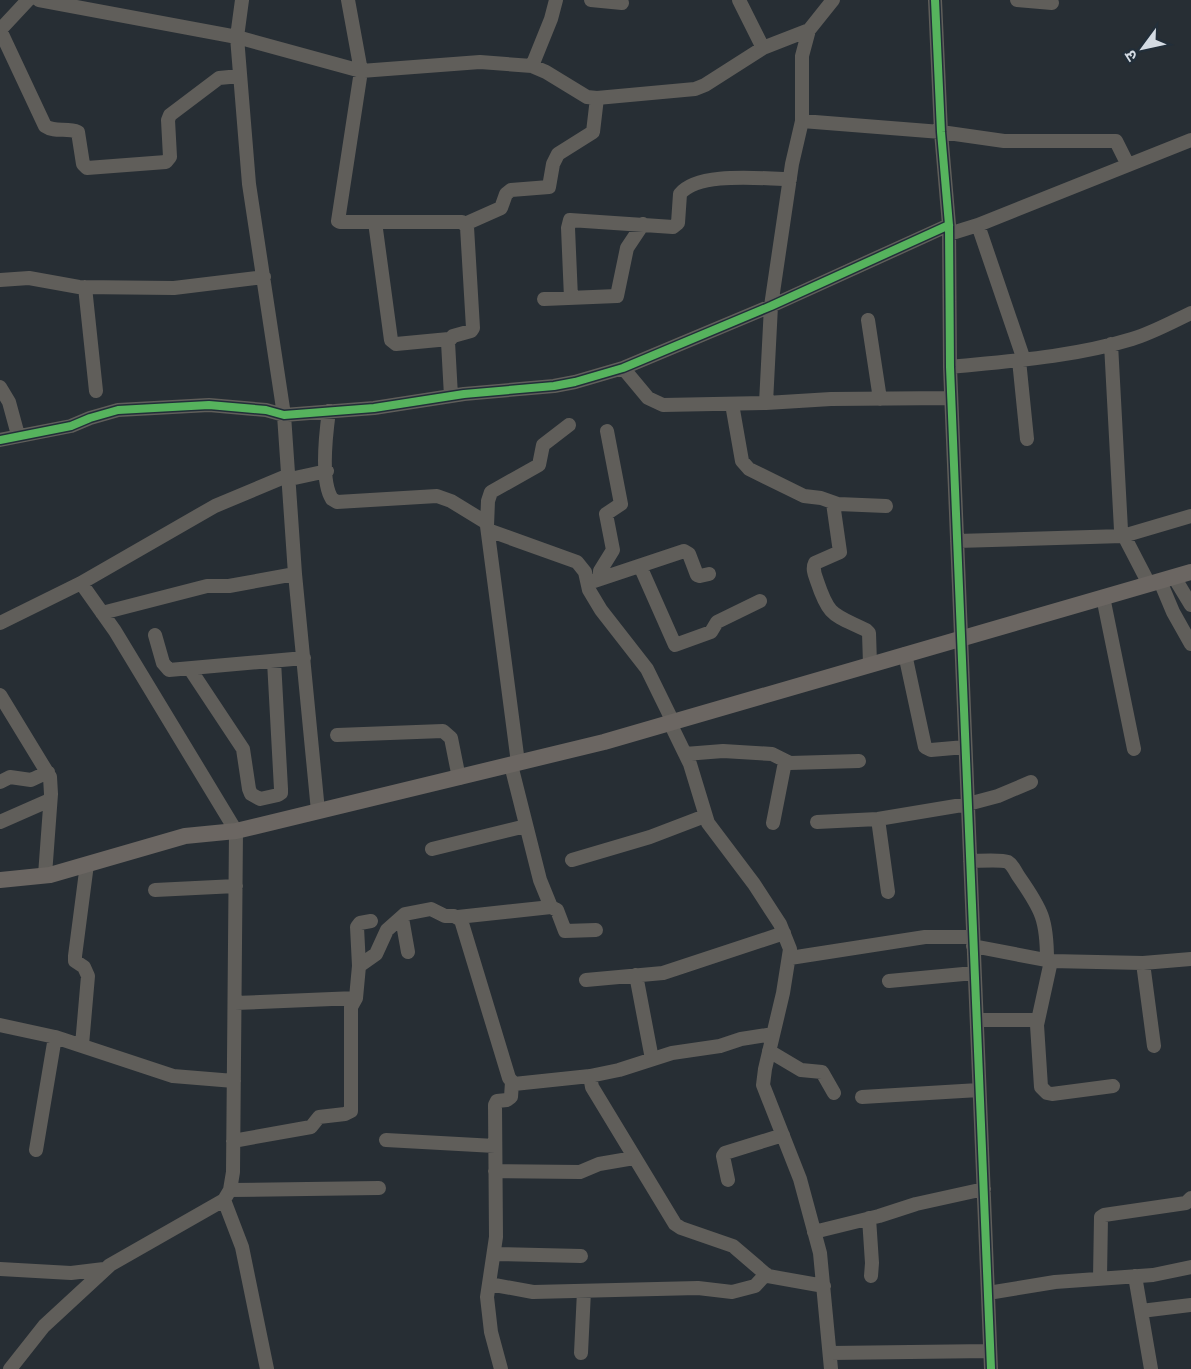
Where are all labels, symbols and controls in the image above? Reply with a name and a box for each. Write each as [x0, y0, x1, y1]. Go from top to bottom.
north arrow [1113, 18, 1173, 78]
text: उ [1118, 46, 1142, 66]

